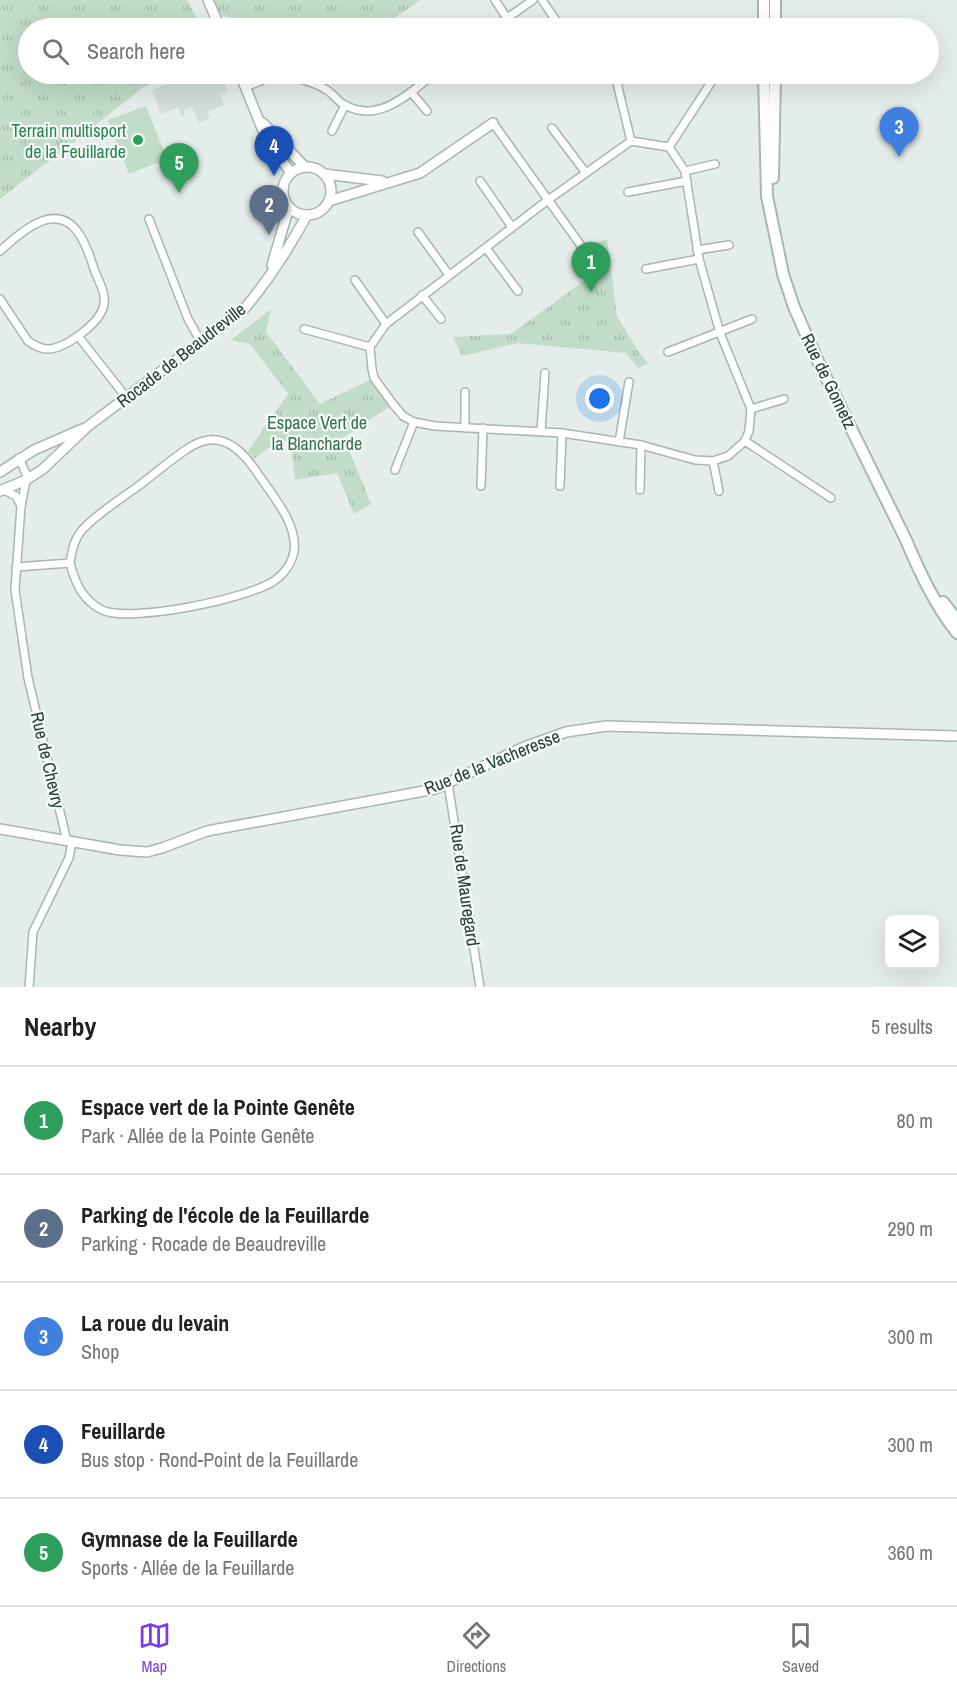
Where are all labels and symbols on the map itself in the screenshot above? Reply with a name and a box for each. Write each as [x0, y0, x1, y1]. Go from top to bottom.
pin: 3 [880, 108, 918, 157]
place label: Terrain multisport de la Feuillarde [11, 118, 126, 164]
pin: 4 [254, 126, 294, 176]
marker: Terrain multisport de la Feuillarde [131, 133, 145, 147]
pin: 5 [160, 144, 198, 193]
pin: 2 [250, 186, 288, 235]
pin: 1 [572, 242, 610, 292]
street label: Rocade de Beaudreville [111, 297, 251, 413]
street label: Rue de Gometz [795, 329, 863, 433]
your location [585, 384, 614, 413]
park label: Espace Vert de la Blancharde [267, 410, 367, 456]
street label: Rue de Chevry [25, 709, 71, 811]
street label: Rue de la Vacheresse [420, 723, 564, 801]
street label: Rue de Mauregard [444, 822, 486, 948]

